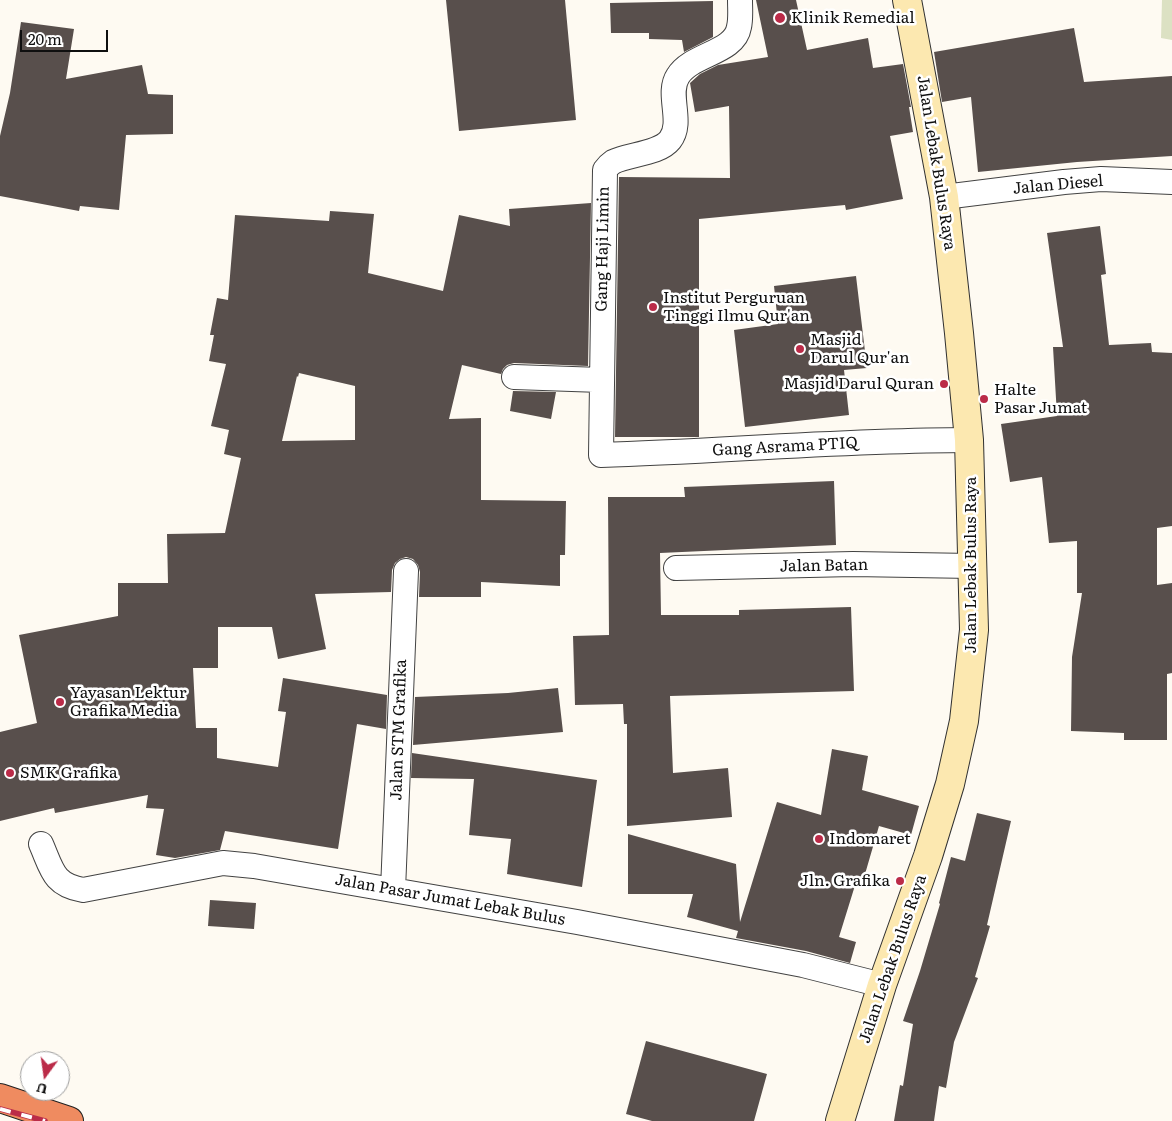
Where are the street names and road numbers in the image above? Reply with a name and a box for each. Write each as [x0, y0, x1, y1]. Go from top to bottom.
street label: Jalan Lebak Bulus Raya [913, 74, 959, 252]
street label: Jalan Diesel [1012, 171, 1104, 199]
street label: Gang Haji Limin [592, 186, 614, 312]
street label: Gang Asrama PTIQ [712, 434, 858, 460]
street label: Jalan Lebak Bulus Raya [961, 477, 981, 653]
street label: Jalan Batan [780, 556, 868, 576]
street label: Jalan STM Grafika [387, 659, 411, 801]
street label: Jalan Pasar Jumat Lebak Bulus [333, 870, 567, 930]
street label: Jalan Lebak Bulus Raya [855, 872, 931, 1046]

